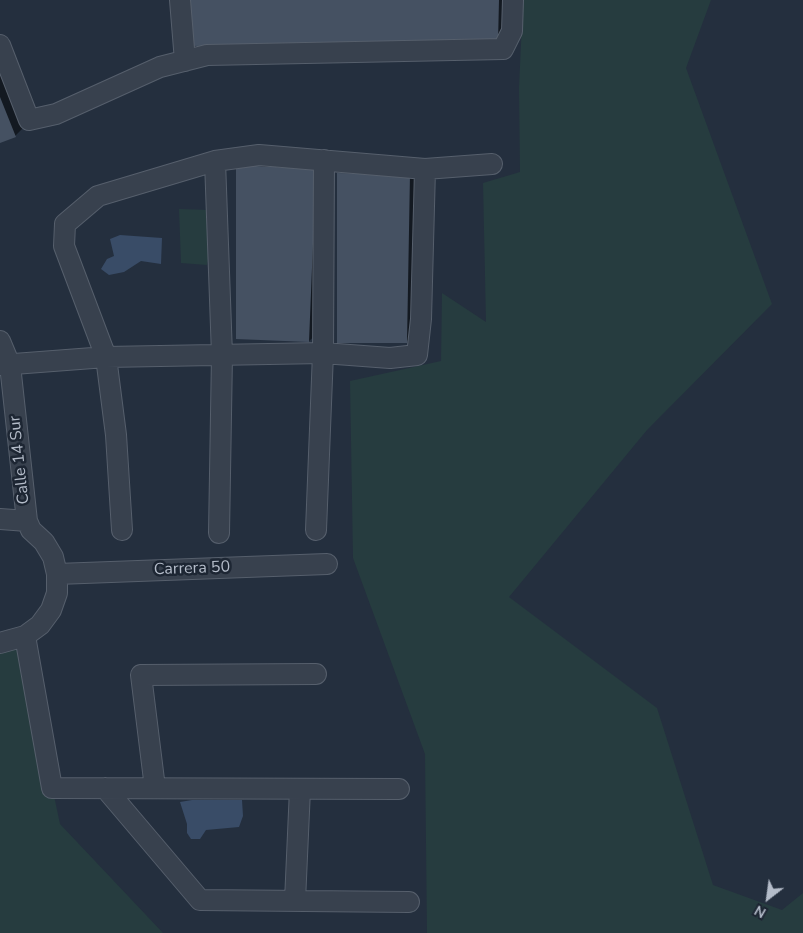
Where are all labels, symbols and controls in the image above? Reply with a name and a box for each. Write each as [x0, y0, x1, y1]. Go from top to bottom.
street label: Calle 14 Sur [6, 415, 34, 505]
street label: Carrera 50 [154, 558, 230, 580]
north arrow [743, 873, 793, 923]
text: N [751, 901, 770, 922]

